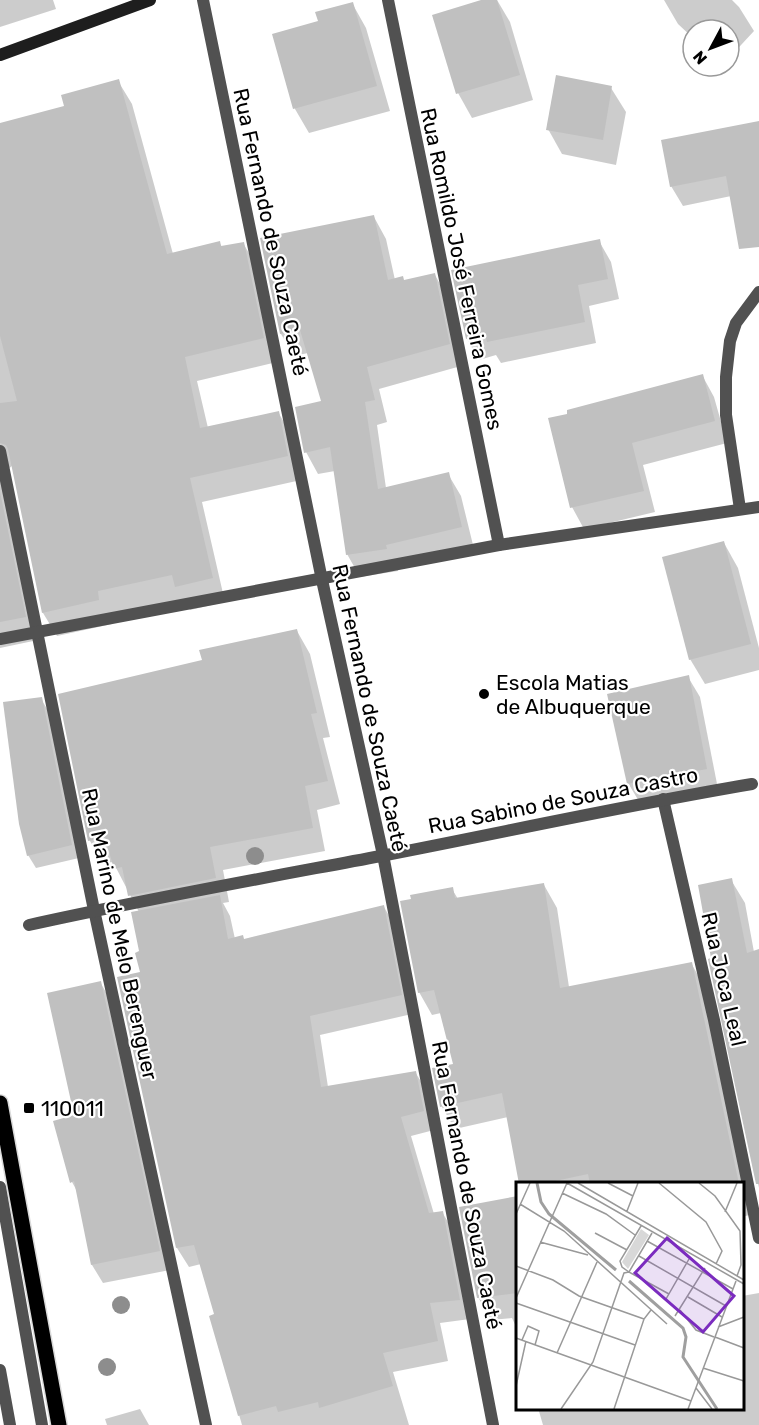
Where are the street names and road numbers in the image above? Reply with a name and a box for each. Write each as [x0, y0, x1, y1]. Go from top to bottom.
street label: Rua Fernando de Souza Caeté [228, 86, 314, 378]
street label: Rua Romildo José Ferreira Gomes [416, 106, 508, 432]
street label: Rua Fernando de Souza Caeté [327, 562, 413, 854]
street label: Rua Sabino de Souza Castro [426, 762, 700, 838]
street label: Rua Marino de Melo Berenguer [77, 786, 163, 1082]
street label: Rua Joca Leal [696, 909, 752, 1049]
street label: Rua Fernando de Souza Caeté [427, 1039, 507, 1331]

